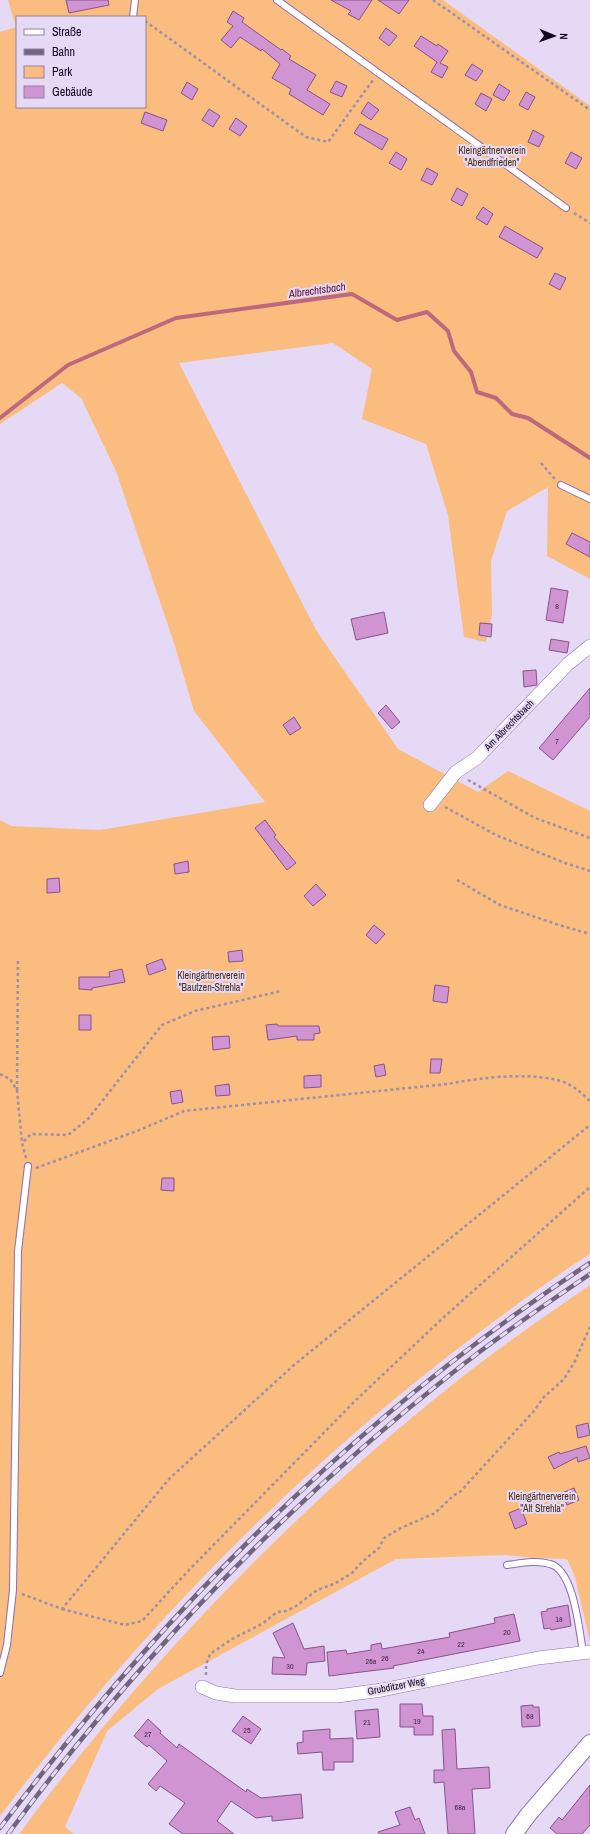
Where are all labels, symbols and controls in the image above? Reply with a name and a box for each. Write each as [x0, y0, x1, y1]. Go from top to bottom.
legend [16, 16, 146, 108]
north arrow [534, 16, 574, 56]
text: Straße [52, 24, 82, 40]
text: N [557, 33, 571, 40]
text: Bahn [52, 44, 75, 60]
text: Park [52, 64, 72, 80]
text: Gebäude [52, 84, 93, 100]
park label: Kleingärtnerverein "Abendfrieden" [458, 144, 526, 169]
water label: Albrechtsbach [287, 279, 346, 301]
house number: 8 [555, 601, 559, 611]
street label: Am Albrechtsbach [481, 697, 537, 754]
house number: 7 [555, 736, 559, 746]
park label: Kleingärtnerverein "Bautzen-Strehla" [177, 969, 245, 994]
park label: Kleingärtnerverein "Alt Strehla" [508, 1490, 576, 1515]
house number: 18 [555, 1614, 563, 1624]
house number: 20 [503, 1627, 511, 1637]
house number: 22 [457, 1639, 465, 1649]
house number: 24 [417, 1646, 425, 1656]
house number: 26 [381, 1653, 389, 1663]
house number: 26a [366, 1656, 377, 1666]
house number: 30 [286, 1661, 294, 1671]
street label: Grubditzer Weg [366, 1674, 426, 1698]
house number: 68 [526, 1711, 534, 1721]
house number: 19 [413, 1716, 421, 1726]
house number: 21 [363, 1717, 371, 1727]
house number: 25 [243, 1725, 251, 1735]
house number: 27 [144, 1729, 152, 1739]
house number: 68a [455, 1802, 466, 1812]

